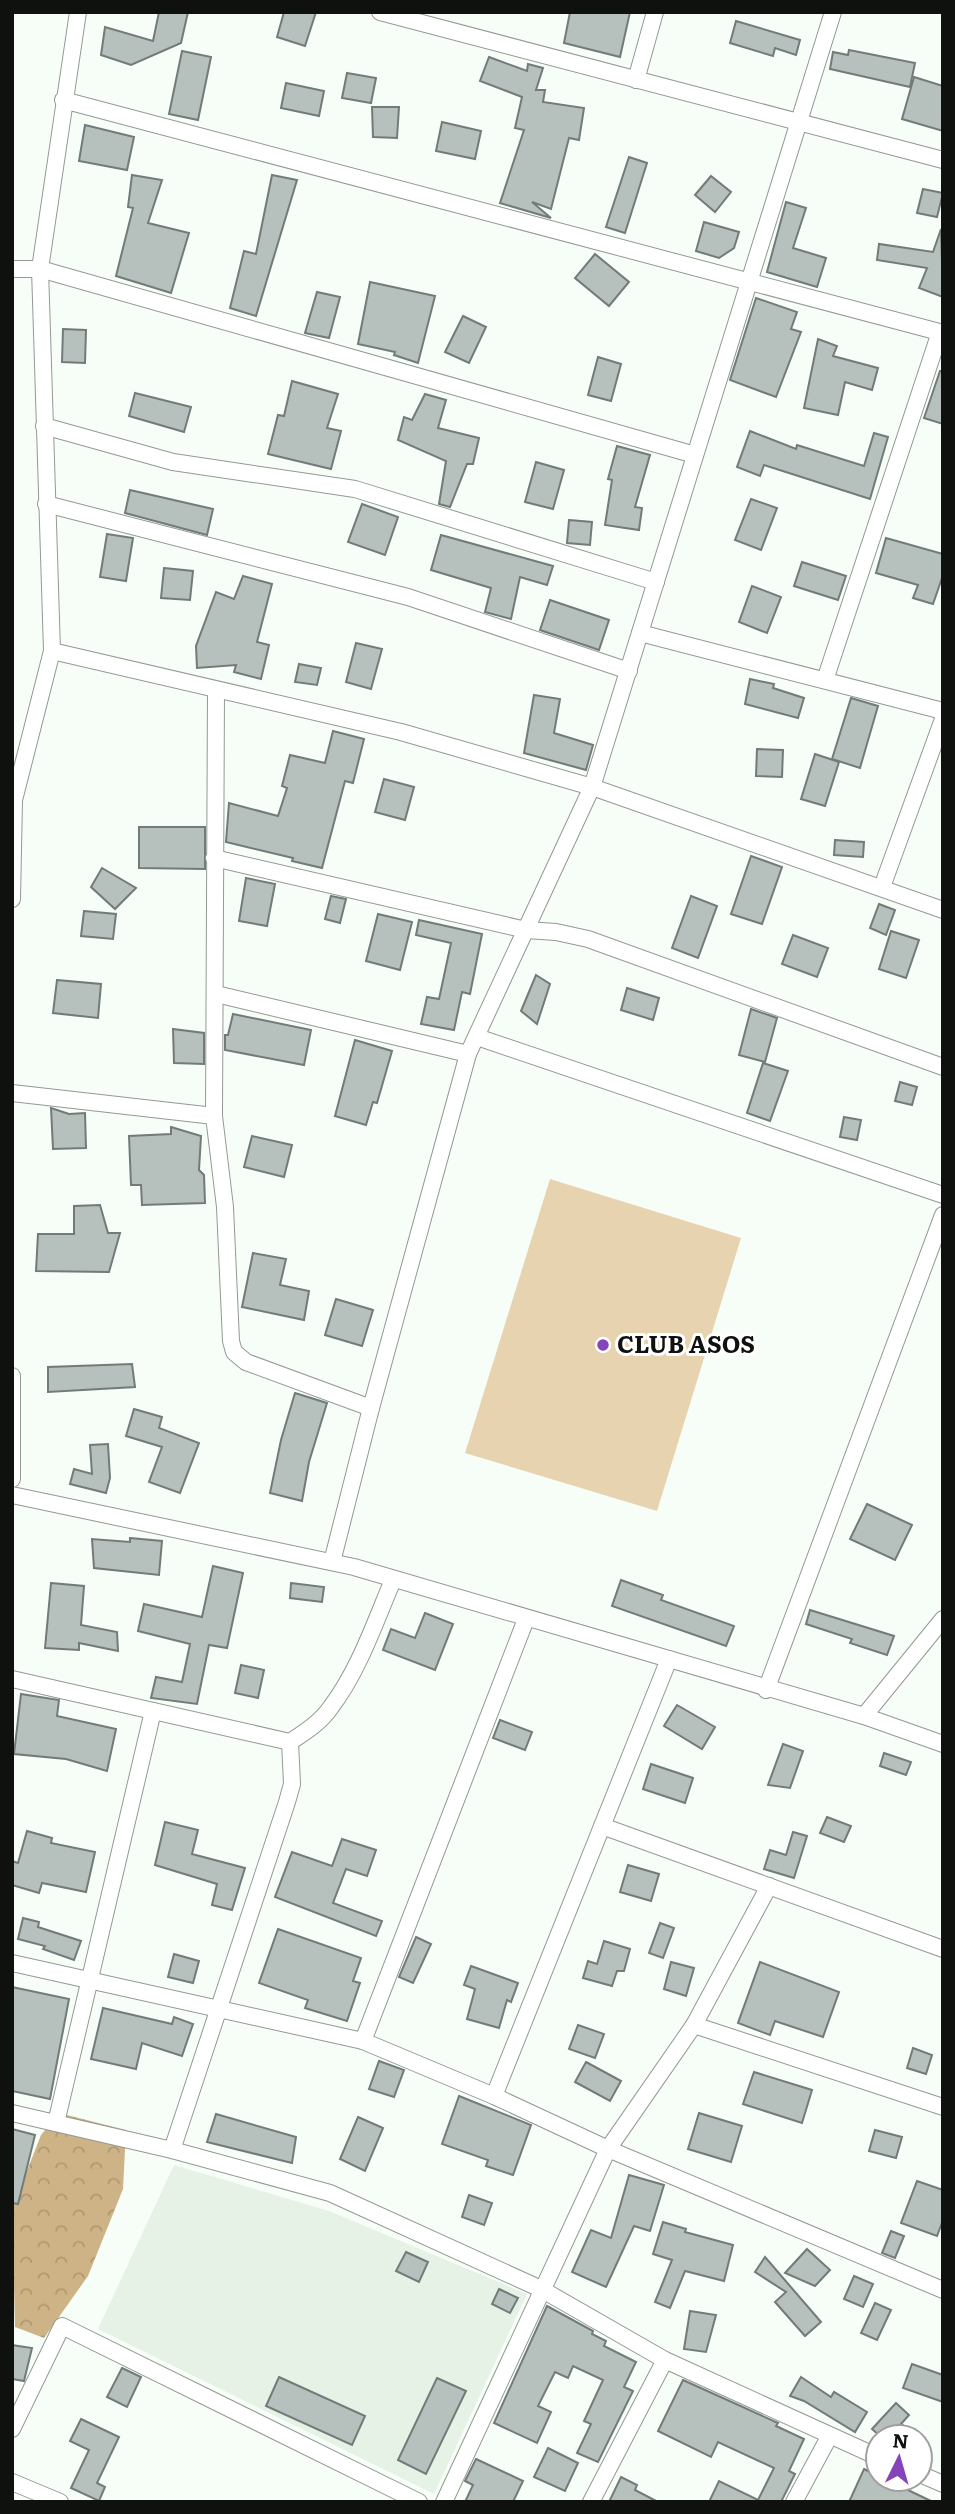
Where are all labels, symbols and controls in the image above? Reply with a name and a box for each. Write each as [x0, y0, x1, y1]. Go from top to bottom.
place label: CLUB ASOS [617, 1325, 755, 1360]
marker: CLUB ASOS [595, 1337, 611, 1353]
north arrow [864, 2423, 934, 2493]
text: N [891, 2425, 910, 2455]

